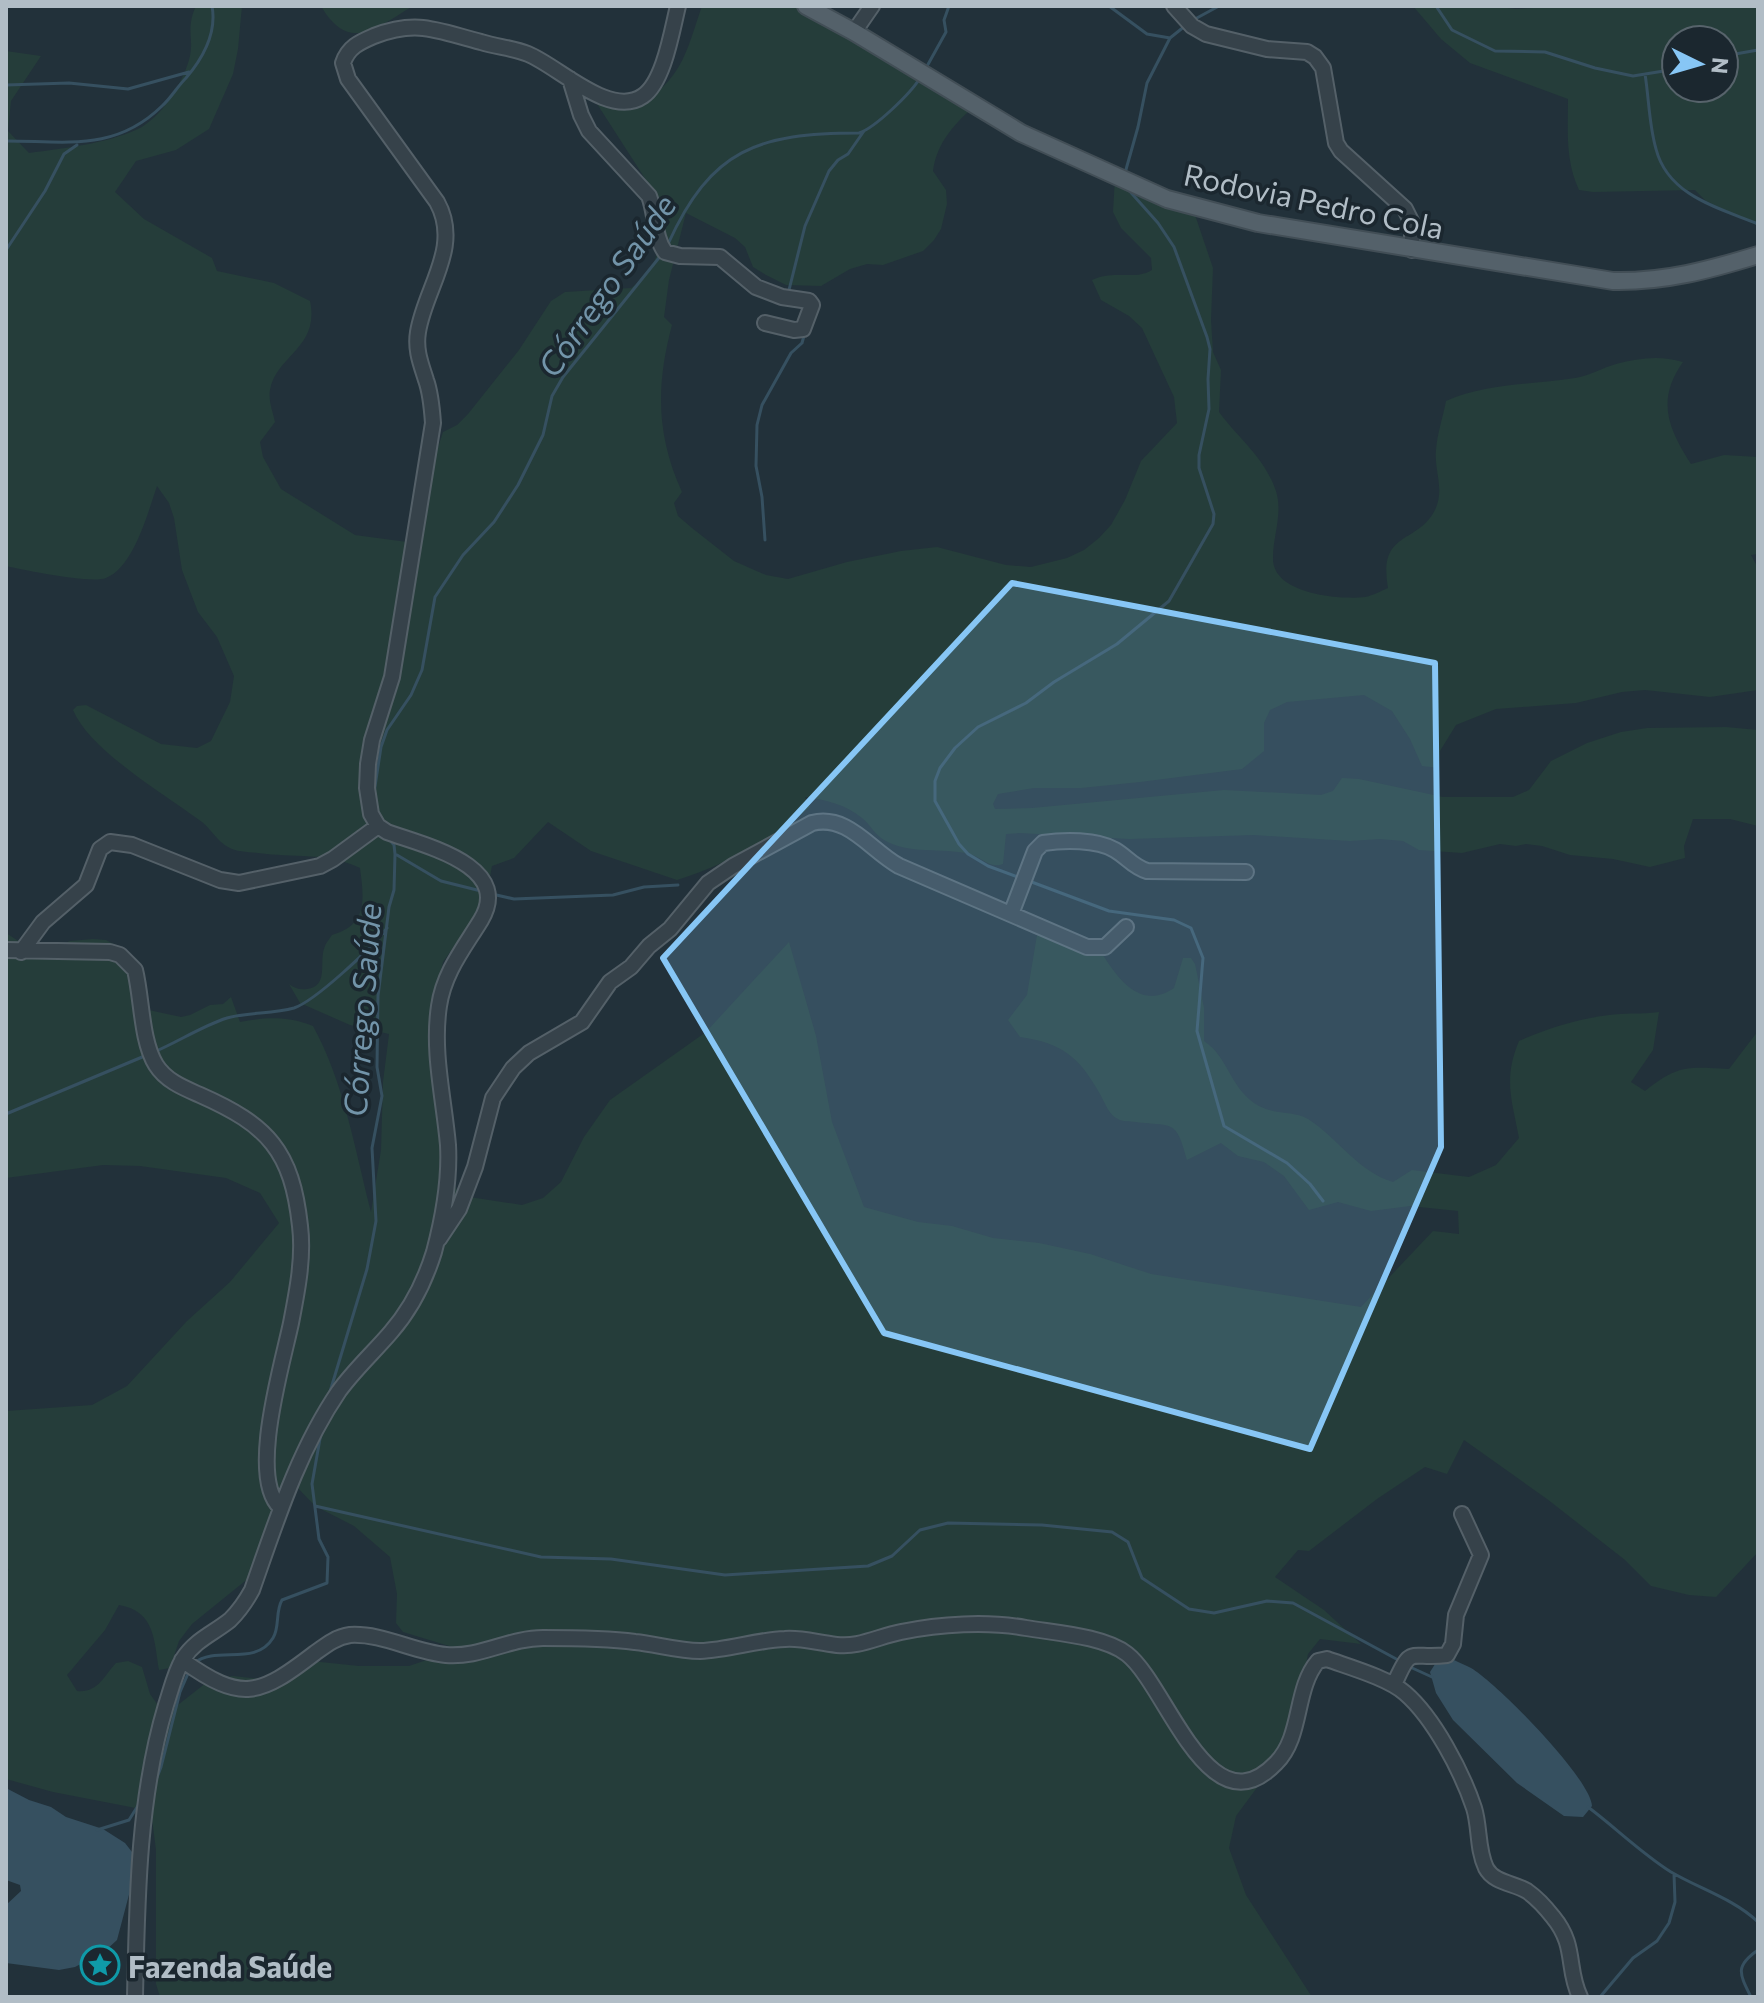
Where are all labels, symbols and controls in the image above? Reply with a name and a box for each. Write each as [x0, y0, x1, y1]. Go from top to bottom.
north arrow [1660, 24, 1740, 104]
text: N [1706, 56, 1735, 75]
street label: Rodovia Pedro Cola [1181, 154, 1447, 246]
water label: Córrego Saúde [528, 186, 684, 384]
water label: Córrego Saúde [334, 902, 388, 1118]
place icon: Fazenda Saúde [79, 1944, 121, 1986]
place label: Fazenda Saúde [128, 1947, 332, 1984]

